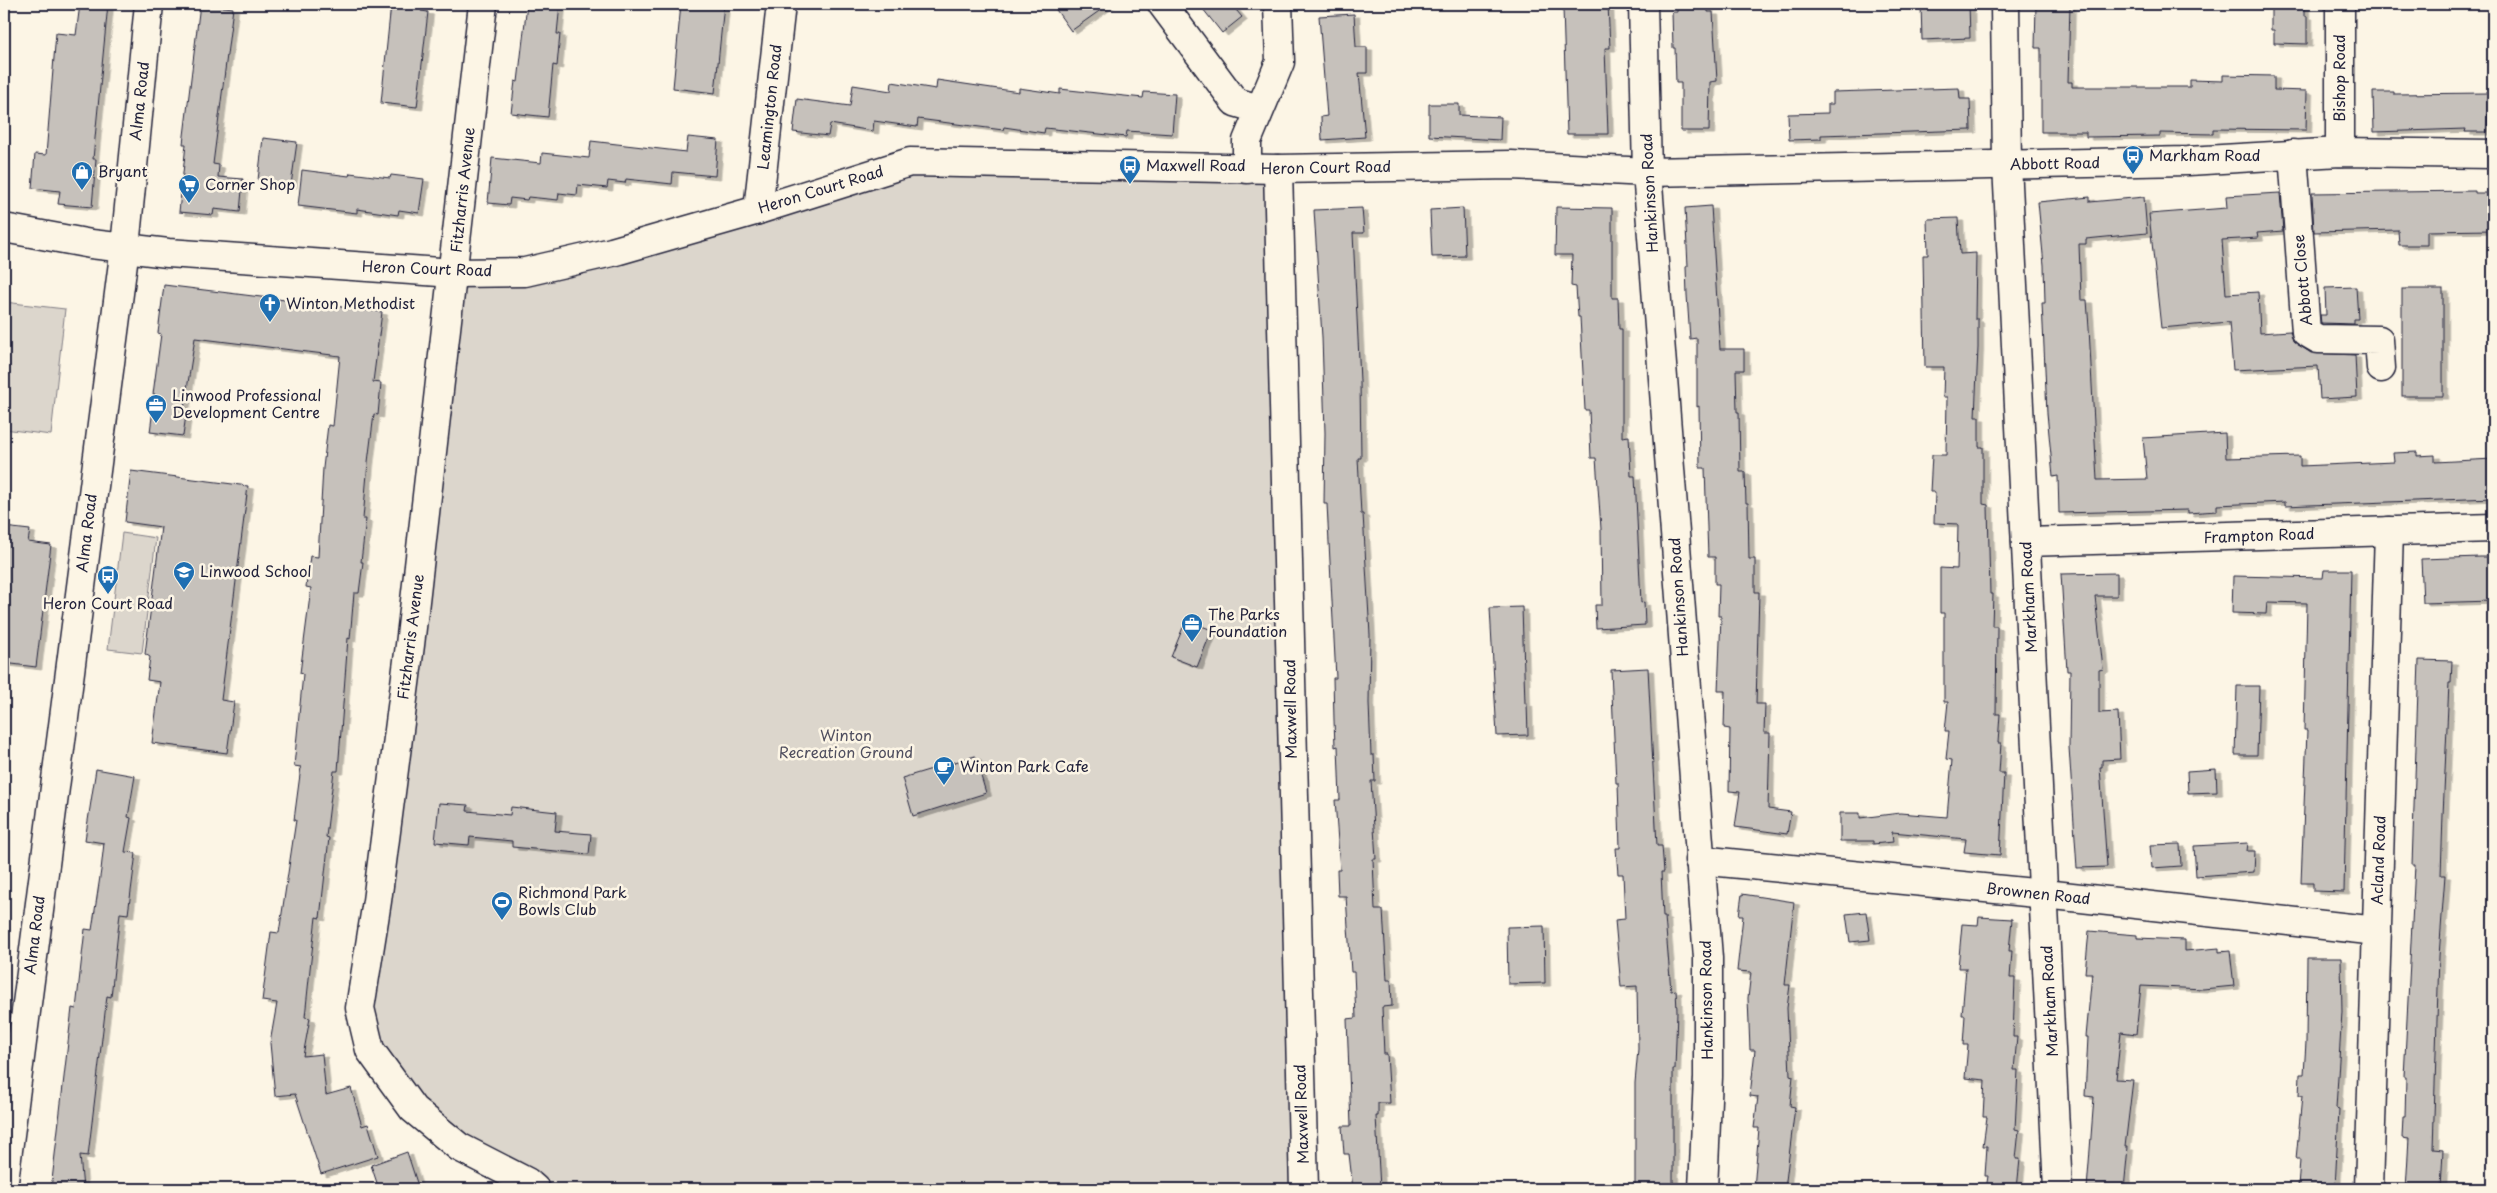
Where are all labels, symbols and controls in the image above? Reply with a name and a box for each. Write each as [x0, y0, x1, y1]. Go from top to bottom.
street label: Bishop Road [2327, 34, 2350, 122]
street label: Leamington Road [750, 43, 787, 171]
street label: Alma Road [123, 60, 154, 142]
street label: Fitzharris Avenue [443, 126, 480, 254]
street label: Hankinson Road [1634, 133, 1663, 253]
place label: Markham Road [2149, 143, 2261, 166]
bus stop icon: Markham Road [2121, 144, 2145, 175]
street label: Abbott Road [2010, 150, 2100, 175]
place label: Maxwell Road [1146, 153, 1246, 176]
bus stop icon: Maxwell Road [1118, 154, 1142, 185]
street label: Heron Court Road [1261, 154, 1391, 179]
place label: Bryant [98, 159, 148, 182]
street label: Heron Court Road [755, 159, 886, 219]
shop icon: Bryant [70, 160, 94, 191]
place label: Corner Shop [205, 172, 295, 195]
supermarket icon: Corner Shop [177, 173, 201, 204]
street label: Abbott Close [2286, 234, 2317, 327]
street label: Heron Court Road [362, 254, 493, 281]
place label: Winton Methodist [286, 291, 415, 314]
church icon: Winton Methodist [258, 292, 282, 323]
place label: Linwood Professional Development Centre [172, 383, 321, 423]
office icon: Linwood Professional Development Centre [144, 393, 168, 424]
street label: Alma Road [69, 492, 102, 574]
street label: Frampton Road [2203, 521, 2315, 548]
street label: Hankinson Road [1662, 537, 1693, 658]
street label: Markham Road [2013, 541, 2042, 653]
place label: Linwood School [200, 559, 312, 582]
school or university icon: Linwood School [172, 560, 196, 591]
bus stop icon: Heron Court Road [96, 564, 120, 595]
street label: Fitzharris Avenue [390, 573, 429, 701]
place label: Heron Court Road [43, 591, 173, 614]
place label: The Parks Foundation [1208, 602, 1287, 642]
office icon: The Parks Foundation [1180, 612, 1204, 643]
street label: Maxwell Road [1277, 659, 1302, 759]
park label: Winton Recreation Ground [779, 723, 913, 763]
place label: Winton Park Cafe [960, 754, 1089, 777]
cafe icon: Winton Park Cafe [932, 755, 956, 786]
street label: Acland Road [2364, 815, 2391, 905]
street label: Brownen Road [1985, 876, 2092, 909]
place label: Richmond Park Bowls Club [518, 880, 627, 920]
sports icon: Richmond Park Bowls Club [490, 890, 514, 921]
street label: Alma Road [17, 894, 50, 976]
street label: Hankinson Road [1693, 940, 1718, 1060]
street label: Markham Road [2034, 945, 2063, 1057]
street label: Maxwell Road [1287, 1064, 1314, 1164]

